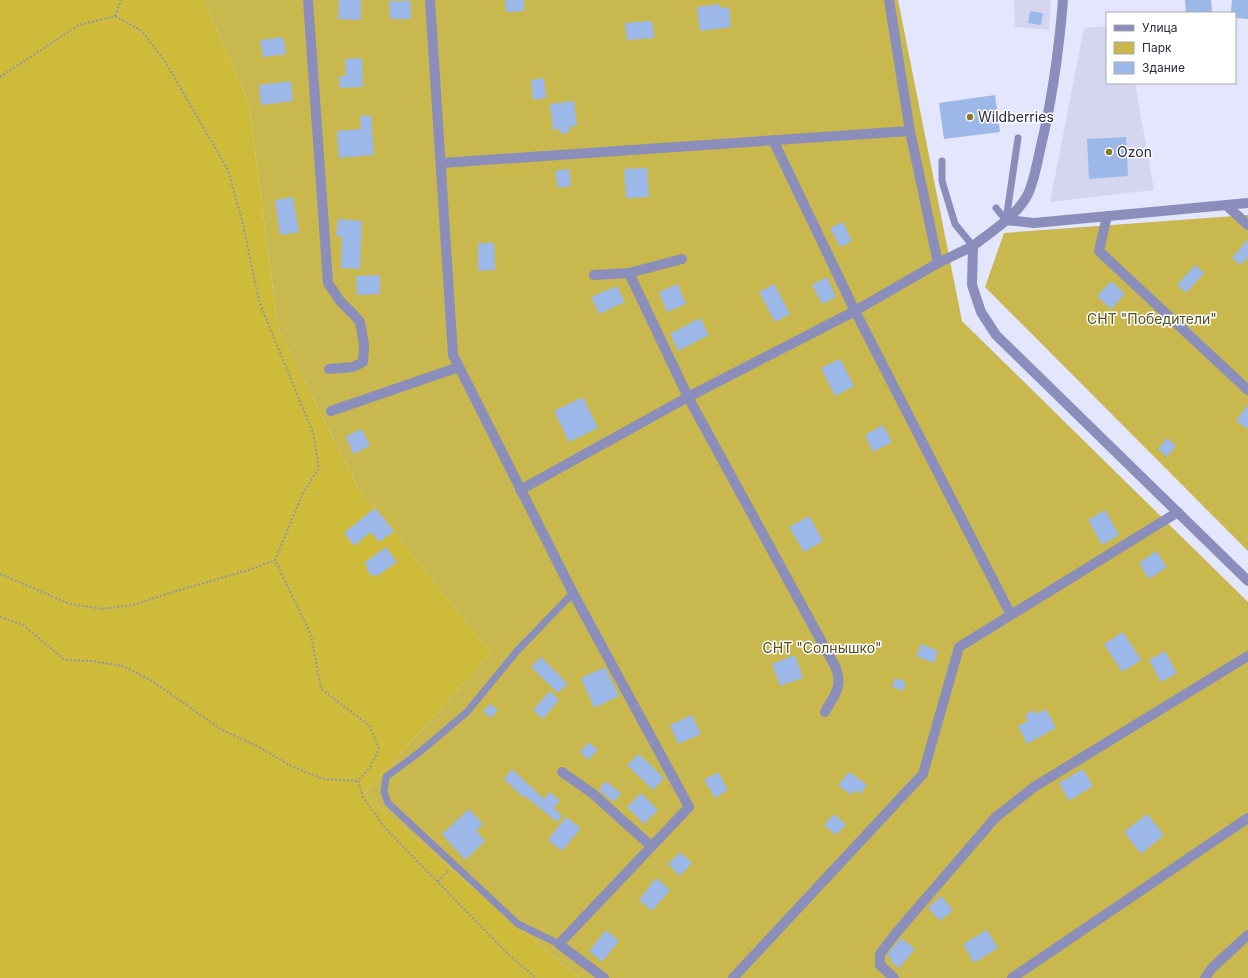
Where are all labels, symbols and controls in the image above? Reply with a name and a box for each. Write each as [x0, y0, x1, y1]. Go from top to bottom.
legend [1106, 12, 1236, 84]
text: Улица [1142, 20, 1177, 35]
text: Парк [1142, 40, 1172, 55]
text: Здание [1142, 60, 1185, 75]
place label: Wildberries [978, 108, 1054, 125]
marker: Wildberries [965, 112, 975, 122]
place label: Ozon [1117, 143, 1152, 160]
marker: Ozon [1104, 147, 1114, 157]
park label: СНТ "Победители" [1087, 310, 1217, 327]
park label: СНТ "Солнышко" [763, 639, 881, 656]

